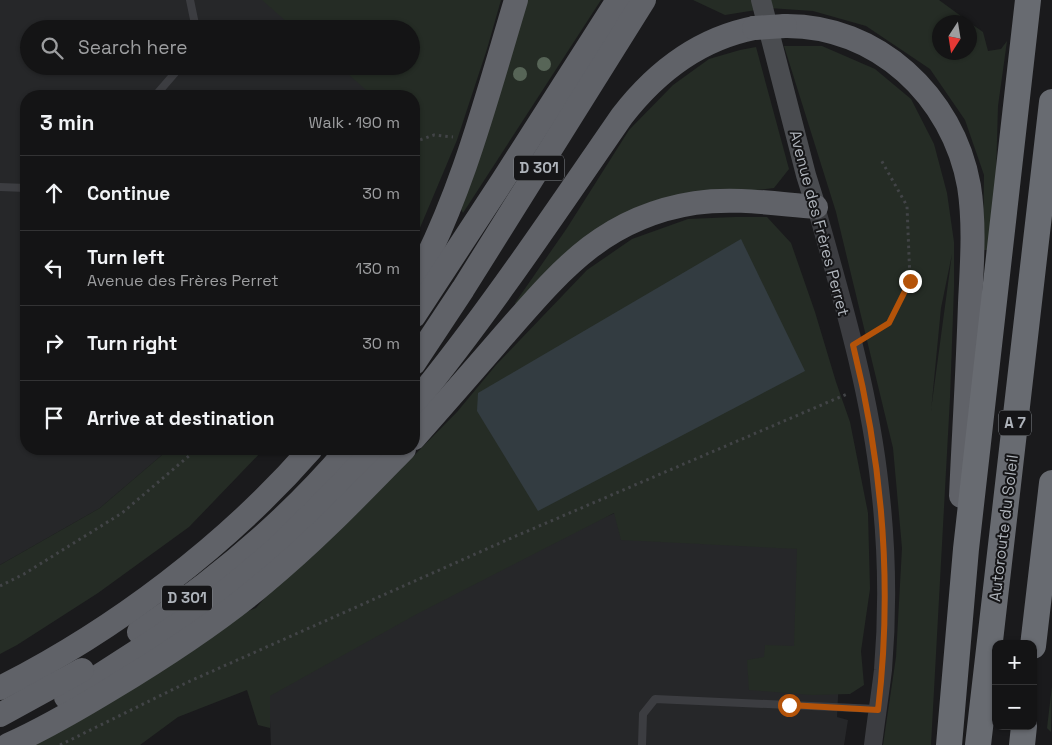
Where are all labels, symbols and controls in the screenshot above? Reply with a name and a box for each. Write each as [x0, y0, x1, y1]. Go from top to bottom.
north arrow [932, 15, 977, 60]
search box [20, 20, 420, 75]
icon: search [38, 34, 66, 62]
text: Search here [78, 35, 188, 60]
text: 3 min [40, 109, 95, 136]
text: Walk · 190 m [309, 112, 400, 133]
street label: Avenue des Frères Perret [785, 128, 854, 318]
road number: D 301 [514, 156, 564, 180]
icon: ahead [40, 179, 68, 207]
text: Continue [87, 181, 170, 206]
text: 30 m [362, 183, 400, 204]
text: Turn left [87, 245, 165, 270]
icon: left [40, 254, 68, 282]
text: 130 m [356, 258, 400, 279]
text: Avenue des Frères Perret [87, 270, 279, 291]
route end [899, 270, 922, 293]
icon: right [40, 329, 68, 357]
text: Turn right [87, 331, 177, 356]
text: 30 m [362, 333, 400, 354]
icon: arrive [40, 404, 68, 432]
text: Arrive at destination [87, 406, 275, 431]
road number: A 7 [999, 410, 1031, 436]
street label: Autoroute du Soleil [984, 453, 1023, 603]
road number: D 301 [162, 586, 212, 610]
map controls [992, 640, 1037, 730]
button: + [992, 640, 1037, 685]
button: − [992, 685, 1037, 730]
route start [778, 694, 801, 717]

